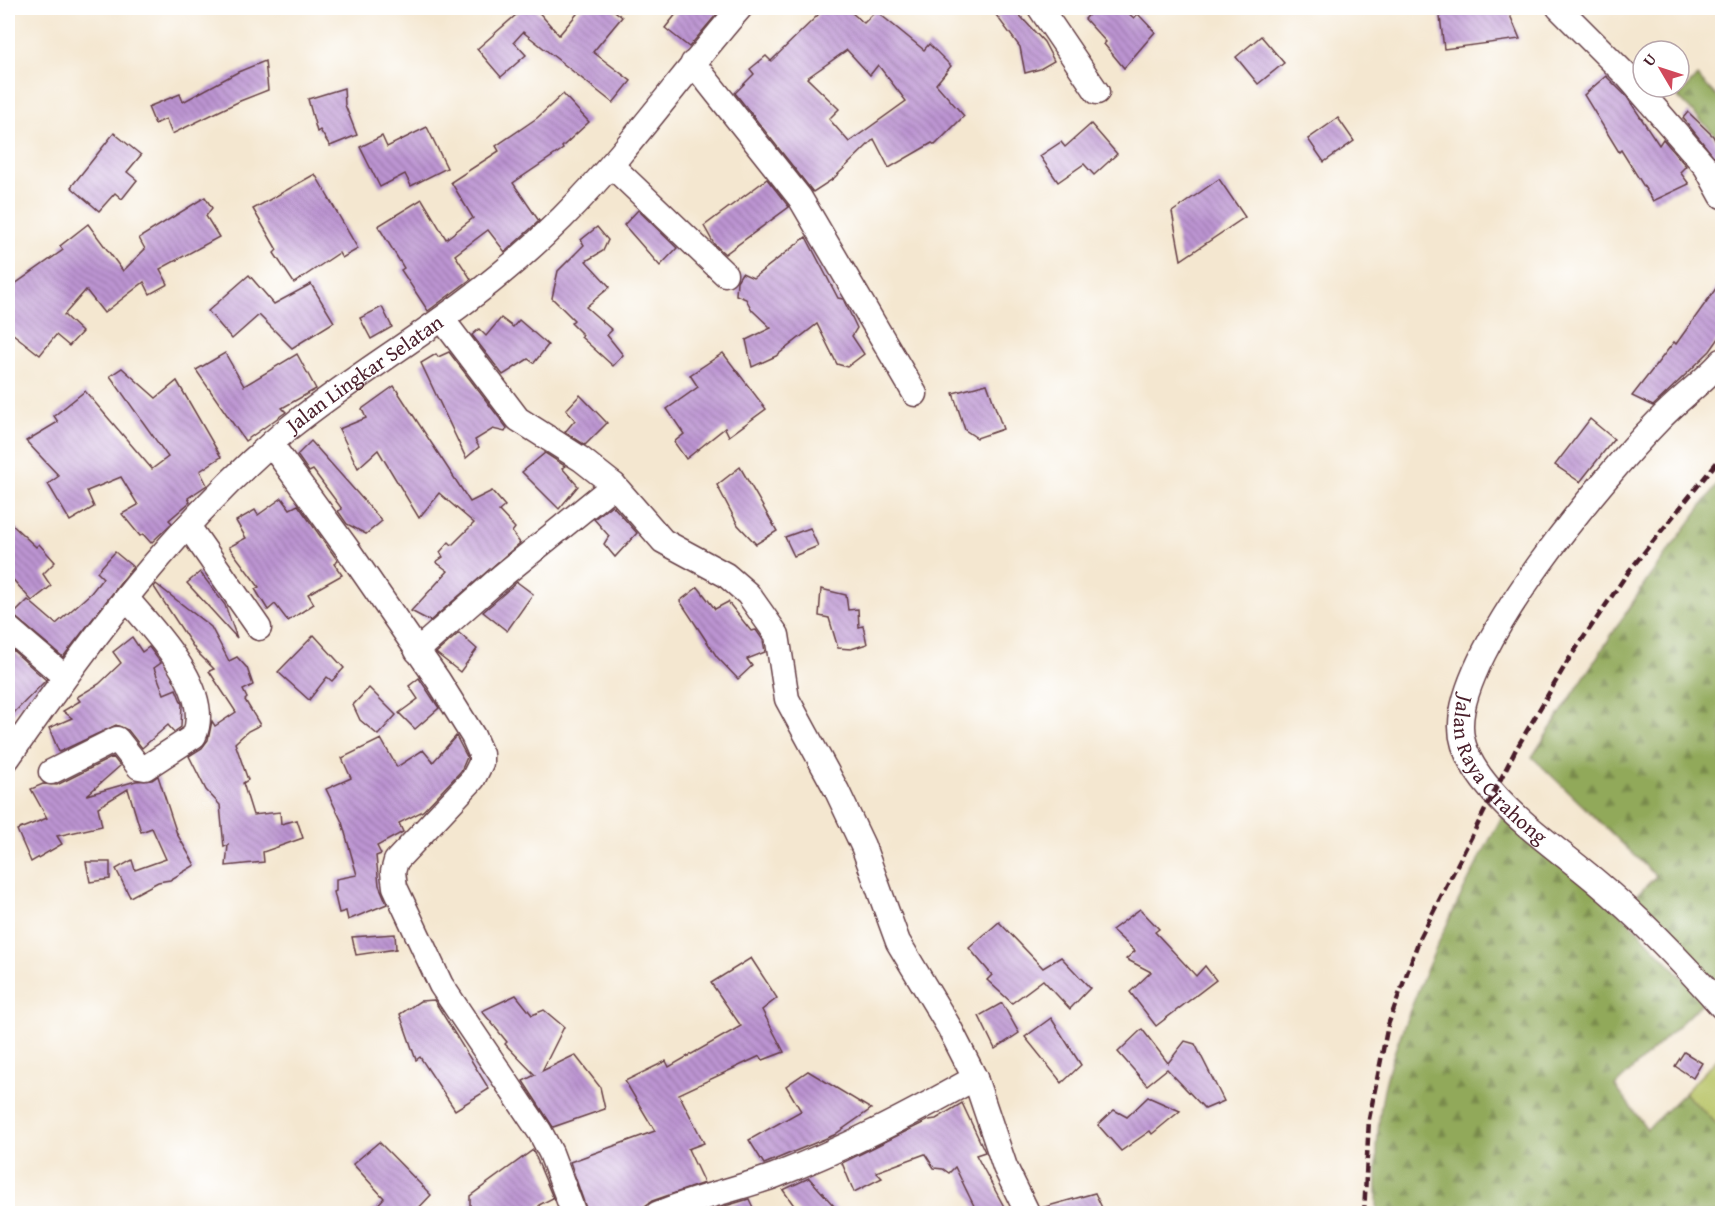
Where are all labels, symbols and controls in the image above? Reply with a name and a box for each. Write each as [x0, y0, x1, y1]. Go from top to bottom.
north arrow [1631, 39, 1691, 99]
text: U [1637, 48, 1662, 71]
street label: Jalan Lingkar Selatan [277, 306, 449, 441]
street label: Jalan Raya Cirahong [1446, 689, 1555, 852]

